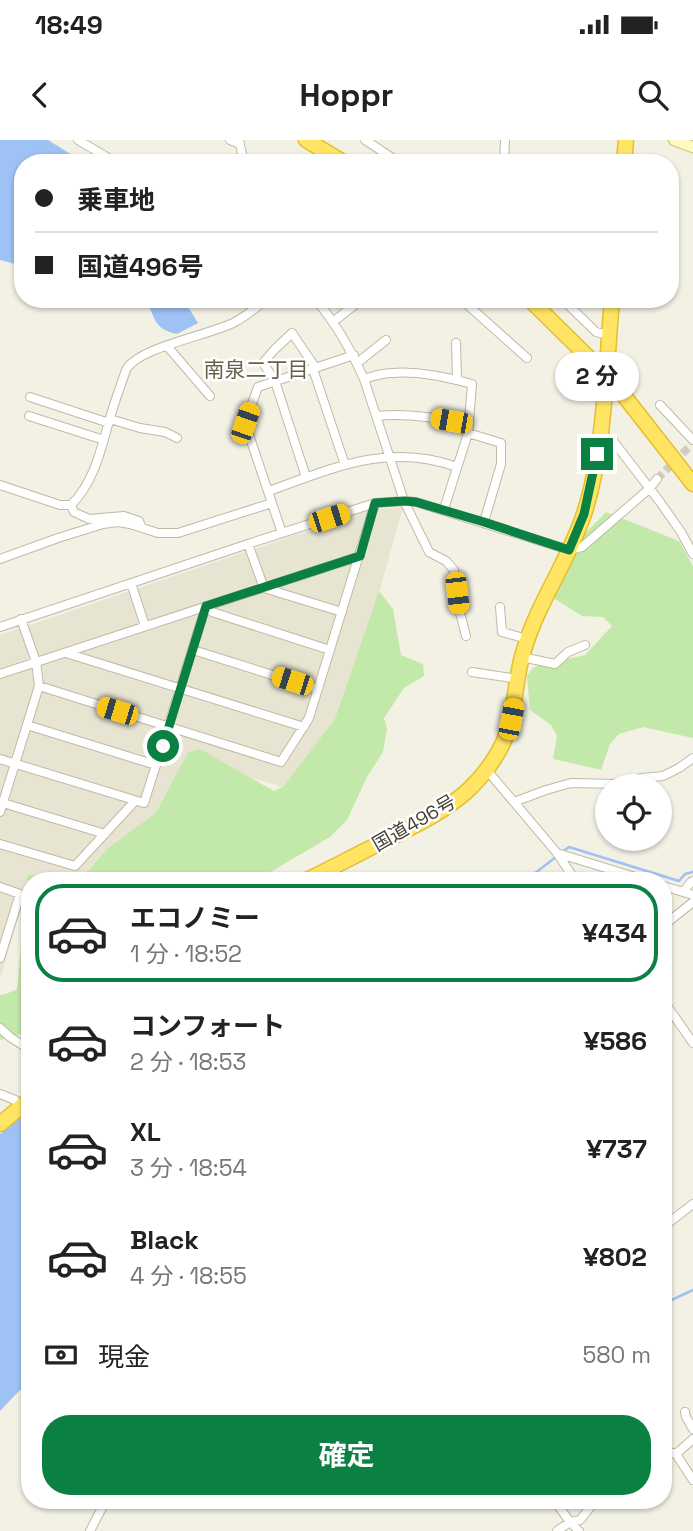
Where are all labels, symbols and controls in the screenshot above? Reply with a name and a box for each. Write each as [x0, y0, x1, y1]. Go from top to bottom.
text: 18:49 [35, 8, 103, 42]
text: Hoppr [299, 75, 394, 115]
icon: back [21, 76, 59, 114]
icon: search [634, 76, 672, 114]
text: 乗車地 [77, 183, 155, 217]
text: 国道496号 [77, 250, 204, 284]
callout: 2 分 [555, 352, 639, 402]
district label: 南泉二丁目 [204, 356, 309, 383]
text: 2 分 [576, 361, 618, 391]
car [229, 400, 262, 446]
car [429, 407, 474, 435]
route end [581, 438, 613, 470]
car [306, 502, 353, 534]
car [445, 571, 470, 615]
car [269, 665, 316, 697]
car [94, 695, 141, 727]
car [497, 696, 526, 742]
route start [147, 730, 179, 762]
map controls [595, 774, 672, 851]
button: locate [595, 774, 672, 851]
street label: 国道496号 [368, 789, 460, 857]
text: エコノミー [130, 901, 260, 935]
icon: car [46, 902, 109, 965]
text: ¥434 [582, 916, 647, 950]
text: 1 分 · 18:52 [130, 939, 242, 969]
text: コンフォート [130, 1009, 285, 1043]
icon: car [46, 1010, 109, 1073]
text: ¥586 [584, 1024, 647, 1058]
text: 2 分 · 18:53 [130, 1047, 246, 1077]
text: XL [130, 1115, 161, 1149]
icon: car [46, 1118, 109, 1181]
text: ¥737 [586, 1132, 647, 1166]
text: 3 分 · 18:54 [130, 1153, 247, 1183]
text: Black [130, 1223, 199, 1257]
icon: car [46, 1226, 109, 1289]
text: ¥802 [583, 1240, 647, 1274]
text: 4 分 · 18:55 [130, 1261, 247, 1291]
icon: cash [42, 1336, 80, 1374]
text: 現金 [98, 1340, 150, 1374]
text: 580 m [582, 1340, 651, 1370]
button: 確定 [42, 1415, 651, 1495]

